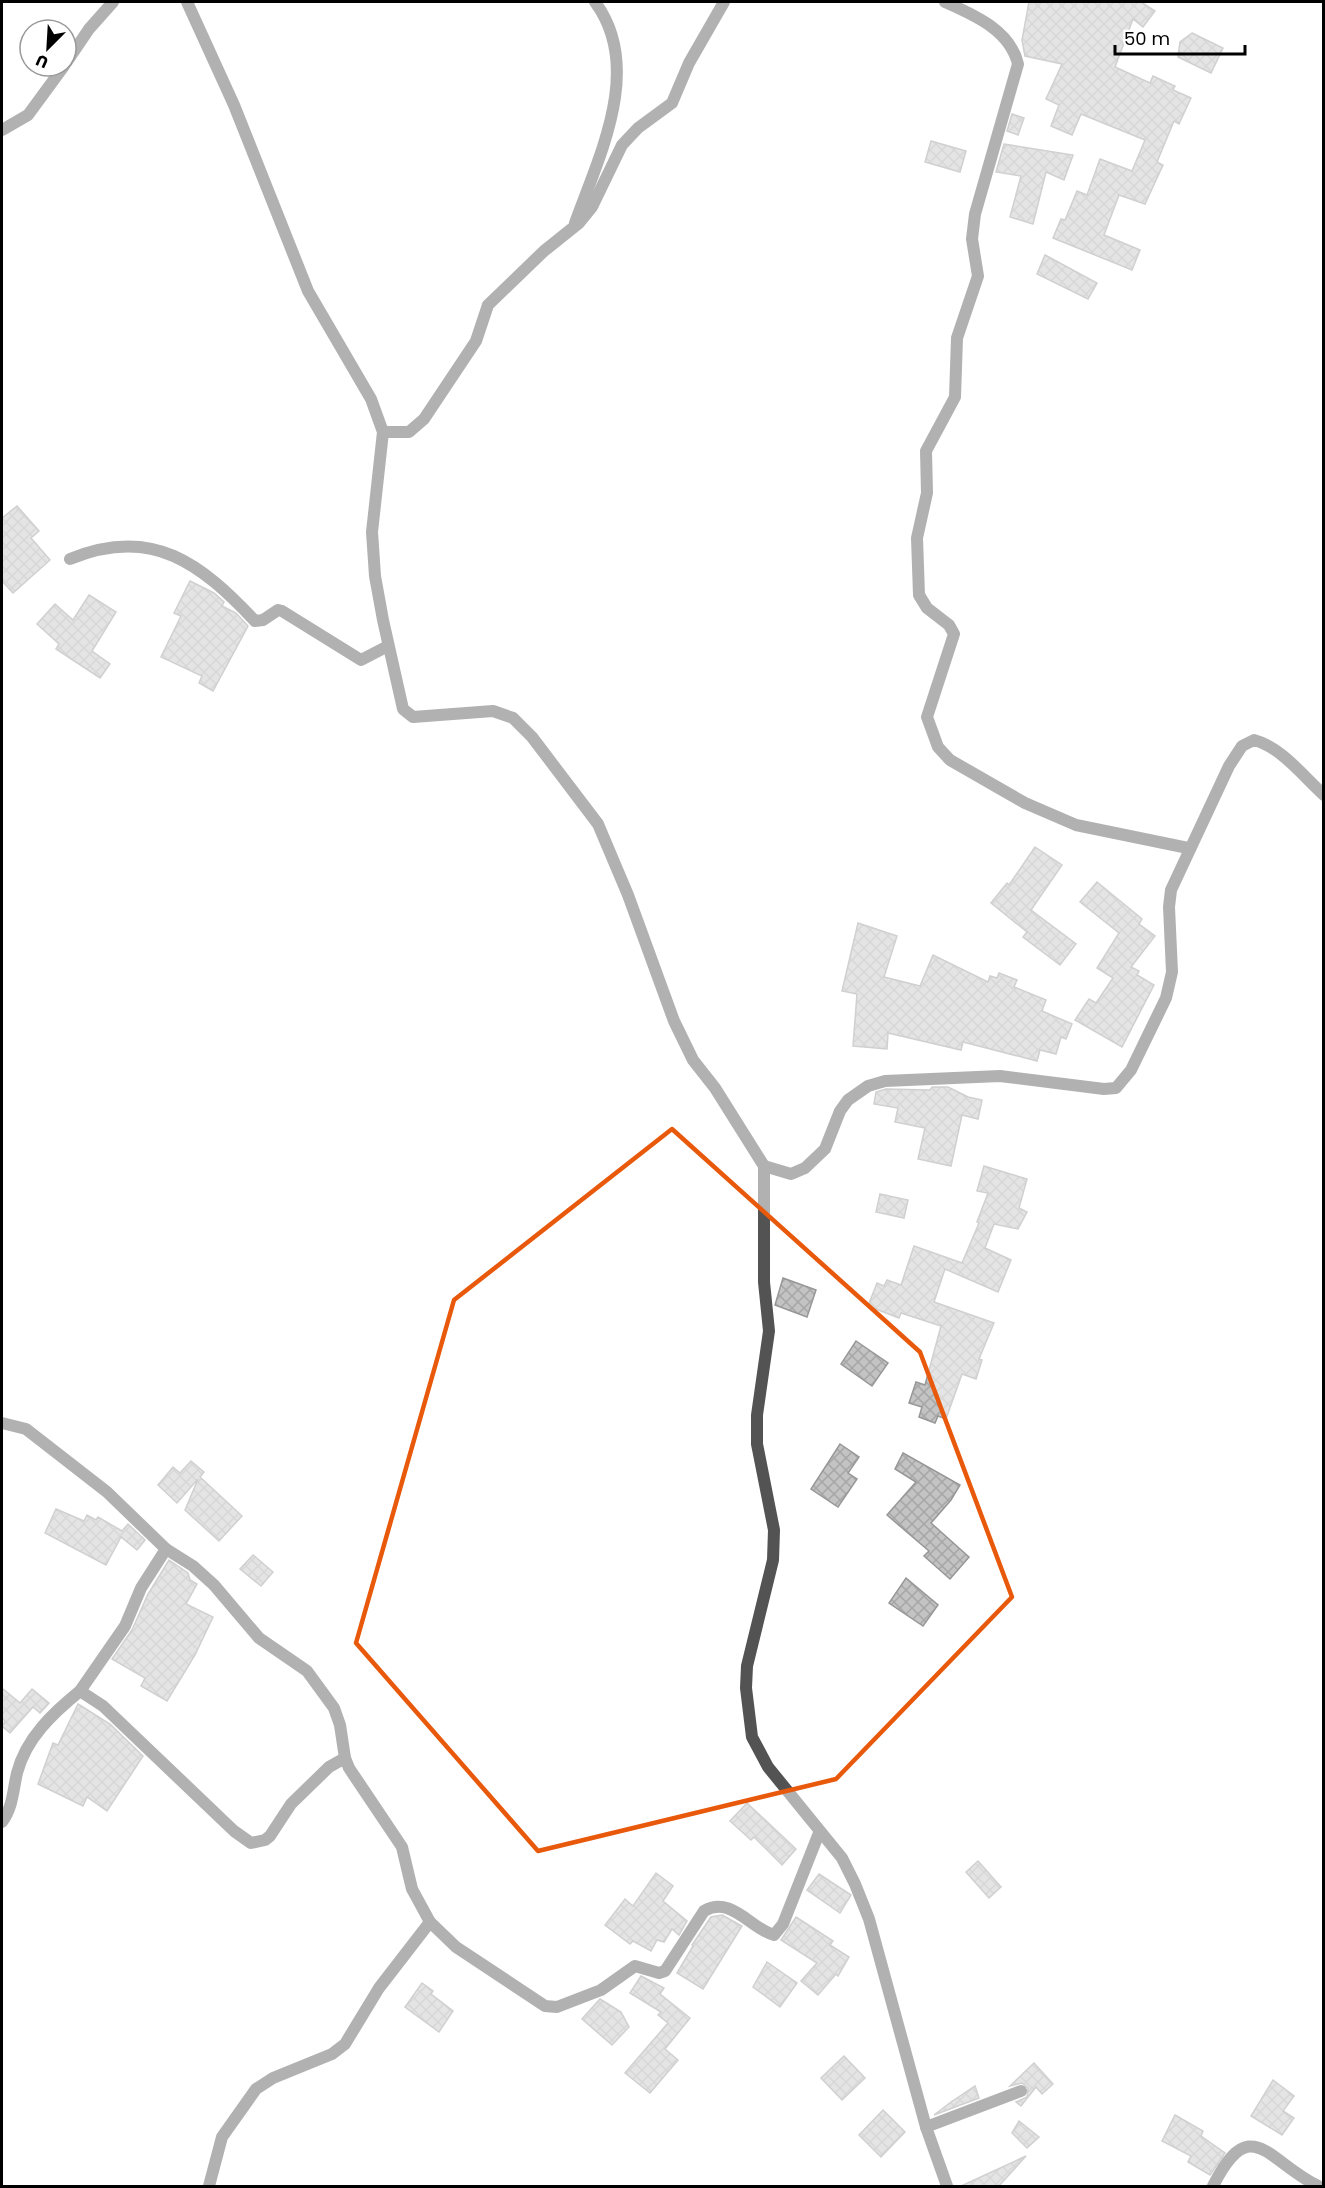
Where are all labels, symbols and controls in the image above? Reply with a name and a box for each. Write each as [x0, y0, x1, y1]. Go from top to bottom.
north arrow [18, 18, 78, 78]
scale bar [1115, 18, 1246, 56]
text: 50 m [1124, 26, 1170, 51]
text: U [32, 48, 52, 74]

